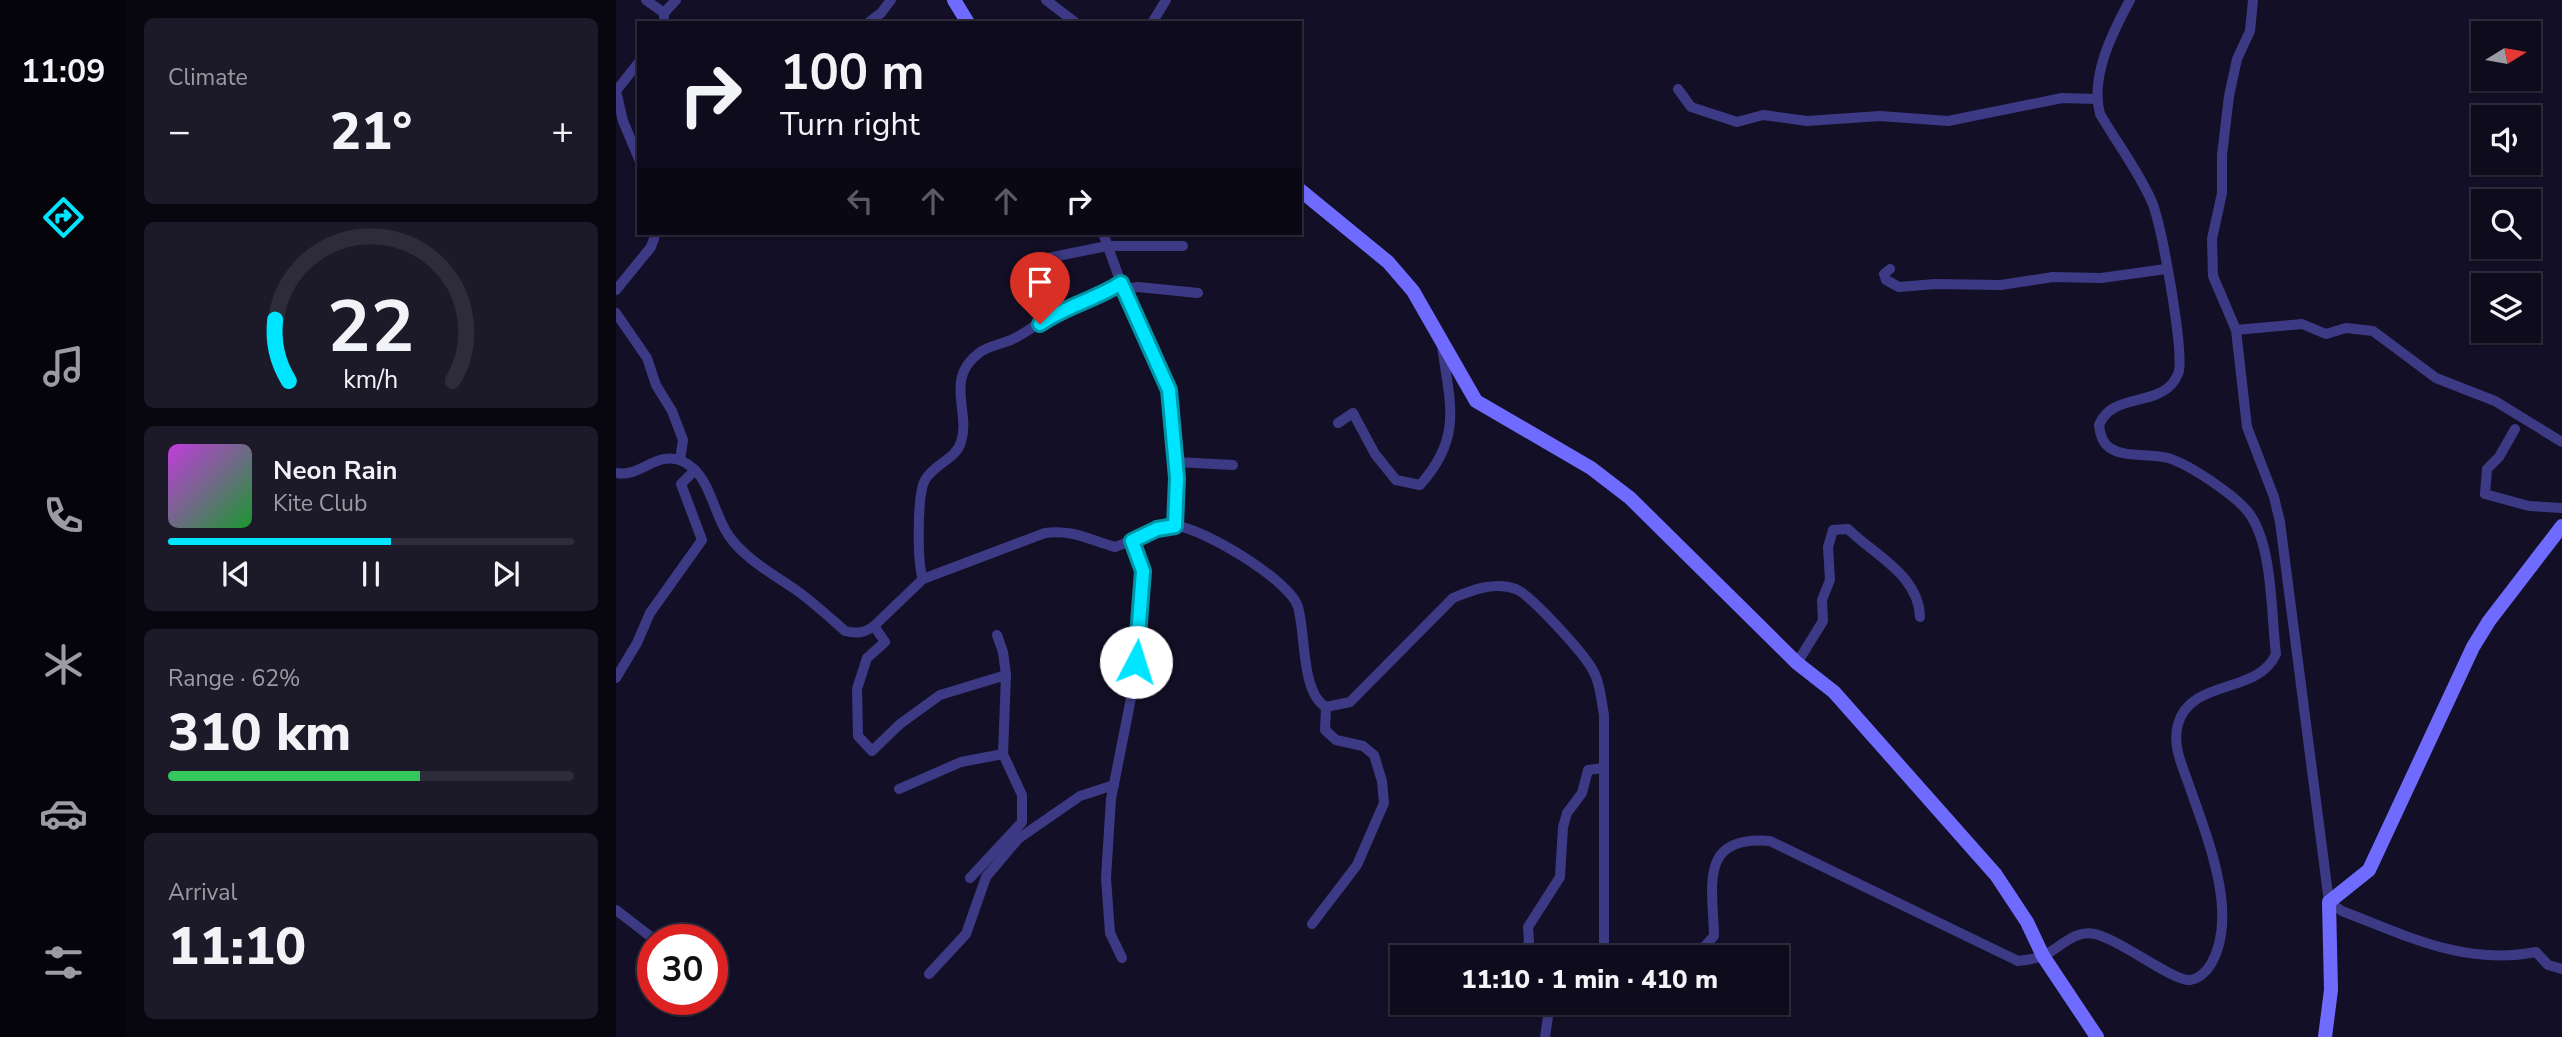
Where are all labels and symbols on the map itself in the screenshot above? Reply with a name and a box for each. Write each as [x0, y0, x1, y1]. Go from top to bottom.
north arrow [2471, 21, 2541, 91]
pin [1010, 252, 1070, 324]
position arrow [1099, 625, 1173, 699]
speed limit sign: 30 [637, 924, 728, 1015]

